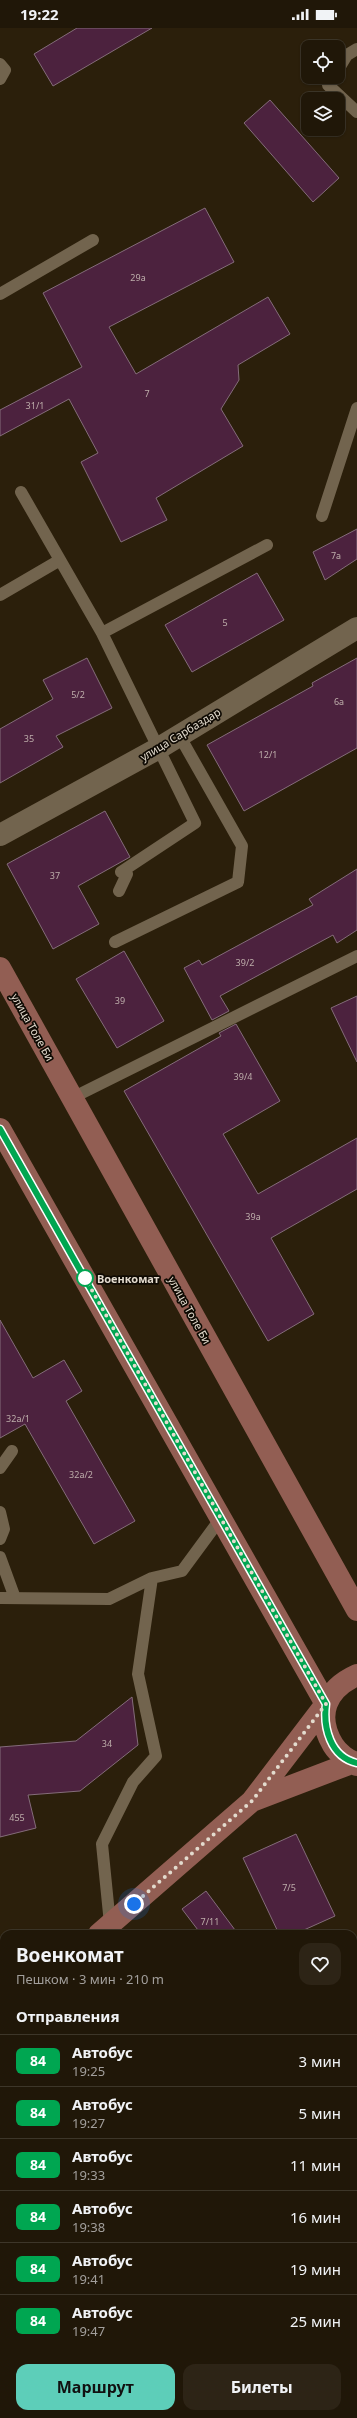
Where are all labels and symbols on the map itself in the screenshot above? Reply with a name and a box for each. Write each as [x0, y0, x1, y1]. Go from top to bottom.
house number: 29а [130, 271, 146, 284]
house number: 7 [144, 387, 150, 400]
house number: 31/1 [26, 399, 44, 412]
house number: 7а [331, 549, 341, 562]
house number: 5 [222, 616, 228, 629]
house number: 5/2 [71, 688, 85, 701]
house number: 6а [334, 695, 344, 708]
street label: улица Сарбаздар [137, 704, 223, 764]
house number: 35 [24, 732, 34, 745]
house number: 12/1 [259, 748, 277, 761]
house number: 37 [50, 869, 60, 882]
house number: 39/2 [236, 956, 254, 969]
street label: улица Толе Би [8, 990, 58, 1064]
house number: 39 [115, 994, 125, 1007]
house number: 39/4 [234, 1070, 252, 1083]
house number: 39а [245, 1210, 261, 1223]
marker: Военкомат [76, 1269, 94, 1287]
place label: Военкомат [97, 1271, 160, 1286]
street label: улица Толе Би [165, 1273, 215, 1347]
house number: 32а/1 [6, 1412, 30, 1425]
house number: 32а/2 [69, 1468, 93, 1481]
house number: 34 [102, 1737, 112, 1750]
house number: 455 [9, 1811, 25, 1824]
house number: 7/5 [282, 1881, 296, 1894]
your location [124, 1894, 144, 1914]
house number: 7/11 [201, 1915, 219, 1928]

